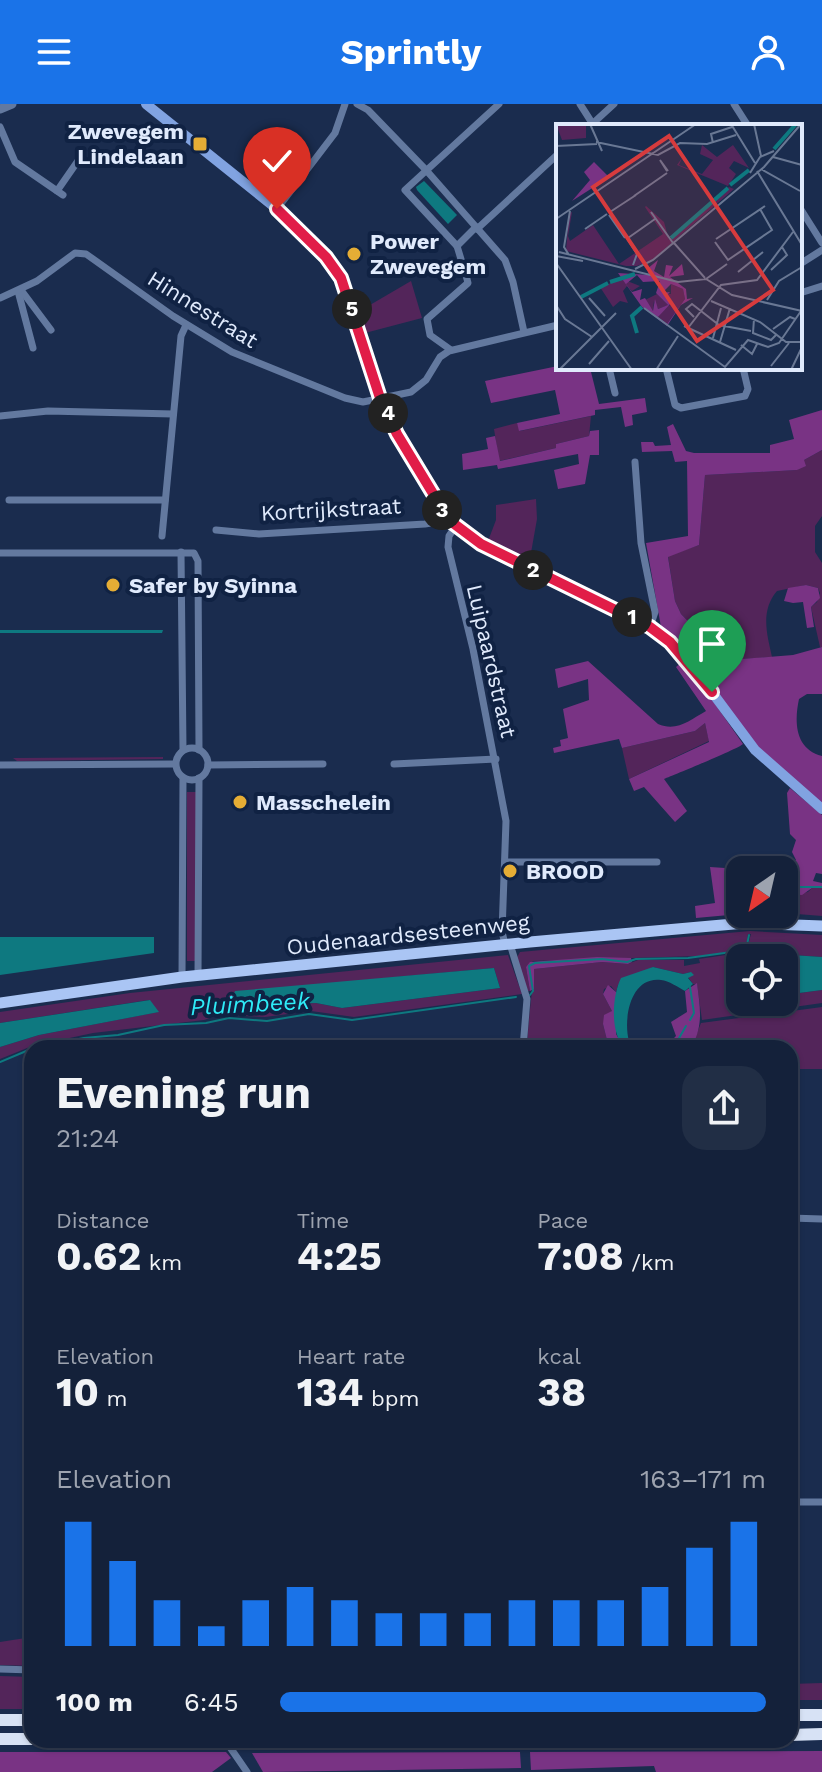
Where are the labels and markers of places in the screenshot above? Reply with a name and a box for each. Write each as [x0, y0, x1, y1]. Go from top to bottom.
place label: Zwevegem Lindelaan [68, 119, 184, 169]
pin [243, 127, 311, 209]
marker: Zwevegem Lindelaan [191, 135, 209, 153]
place label: Power Zwevegem [370, 229, 486, 279]
marker: Power Zwevegem [345, 245, 363, 263]
pin: 5 [332, 289, 372, 329]
pin: 4 [368, 393, 408, 433]
pin: 3 [422, 490, 462, 530]
pin: 2 [513, 550, 553, 590]
place label: Safer by Syinna [129, 573, 297, 598]
marker: Safer by Syinna [104, 576, 122, 594]
pin: 1 [612, 597, 652, 637]
pin [678, 610, 746, 692]
place label: Masschelein [256, 790, 391, 815]
marker: Masschelein [231, 793, 249, 811]
place label: BROOD [526, 859, 604, 884]
marker: BROOD [501, 862, 519, 880]

